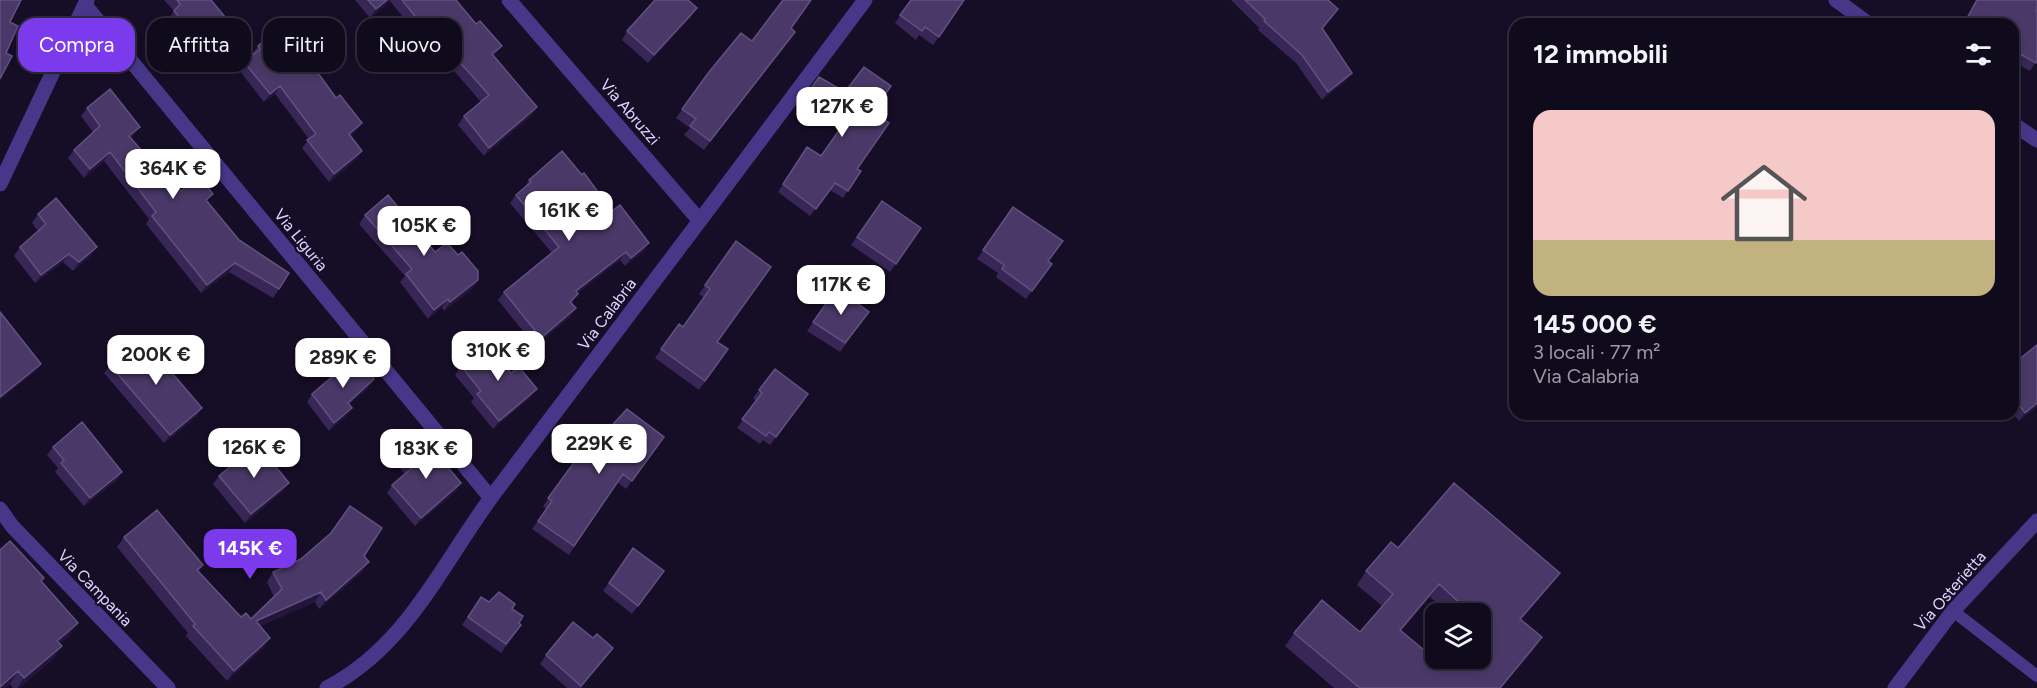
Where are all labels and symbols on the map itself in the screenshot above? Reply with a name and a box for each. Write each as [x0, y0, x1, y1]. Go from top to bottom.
street label: Via Abruzzi [596, 75, 664, 149]
pin: 127K € [793, 87, 891, 138]
pin: 364K € [124, 149, 222, 200]
pin: 161K € [520, 191, 618, 242]
street label: Via Liguria [270, 205, 332, 275]
pin: 105K € [375, 206, 473, 257]
pin: 117K € [792, 265, 890, 316]
street label: Via Calabria [574, 274, 640, 354]
pin: 310K € [449, 331, 547, 382]
pin: 200K € [107, 335, 205, 386]
pin: 289K € [294, 338, 392, 389]
pin: 229K € [550, 424, 648, 475]
pin: 126K € [205, 428, 303, 479]
pin: 183K € [377, 429, 475, 480]
pin: 145K € [201, 529, 299, 580]
street label: Via Campania [54, 546, 136, 630]
street label: Via Osterietta [1910, 547, 1990, 635]

